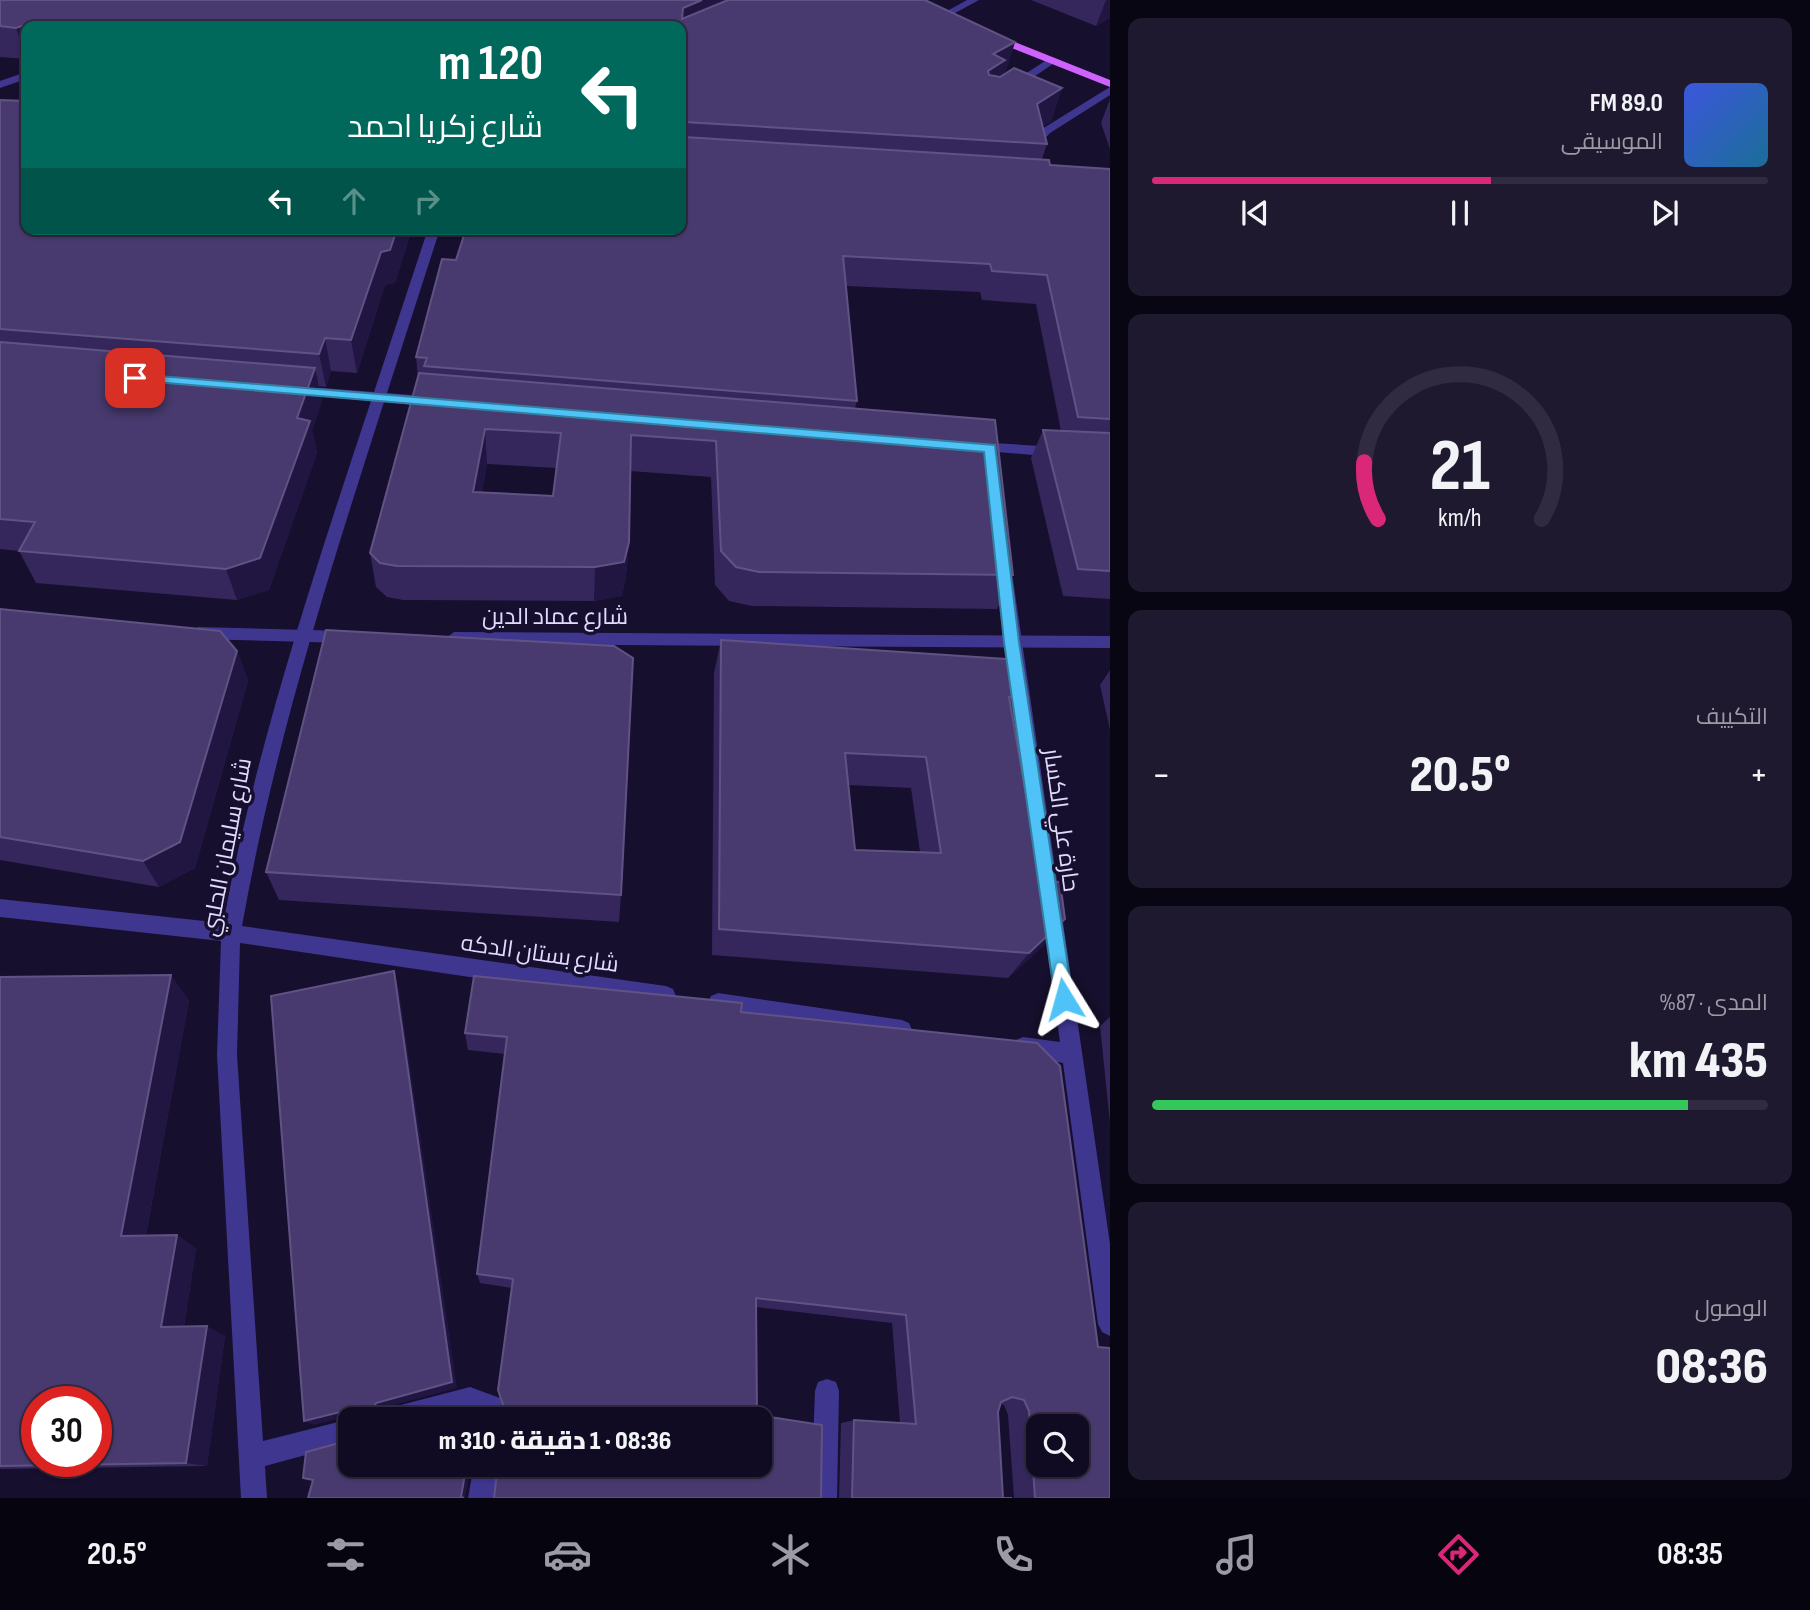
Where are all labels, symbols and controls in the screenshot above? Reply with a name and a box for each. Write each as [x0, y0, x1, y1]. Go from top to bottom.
text: 120 m [438, 35, 543, 94]
icon: left [567, 49, 658, 140]
text: 89.0 FM [1590, 88, 1663, 119]
text: شارع زكريا احمد [347, 108, 543, 147]
text: الموسيقى [1561, 128, 1663, 156]
icon: left [262, 182, 300, 220]
icon: ahead [335, 182, 373, 220]
icon: right [408, 182, 446, 220]
icon: previous [1236, 194, 1274, 232]
icon: pause [1441, 194, 1479, 232]
icon: next [1646, 194, 1684, 232]
pin [105, 348, 165, 408]
icon: arrive [116, 359, 154, 397]
text: 21 [1430, 423, 1490, 511]
text: km/h [1438, 503, 1482, 534]
street label: شارع عماد الدين [482, 603, 628, 632]
text: التكييف [1696, 703, 1768, 731]
text: 20.5° [1409, 744, 1511, 807]
street label: حارة علي الكسار [1034, 745, 1085, 894]
text: − [1152, 753, 1171, 798]
text: + [1749, 753, 1768, 798]
street label: شارع سليمان الحلبي [196, 756, 261, 939]
street label: شارع بستان الدكه [459, 929, 621, 980]
position arrow [1027, 962, 1101, 1036]
text: المدى · 87% [1659, 989, 1768, 1017]
text: 435 km [1629, 1030, 1768, 1093]
text: الوصول [1695, 1295, 1768, 1323]
text: 08:36 [1655, 1336, 1768, 1399]
speed limit sign: 30 [21, 1386, 112, 1477]
map controls [1026, 1414, 1089, 1477]
button: search [1026, 1414, 1089, 1477]
text: 08:36 · 1 دقيقة · 310 m [439, 1426, 671, 1457]
icon: filters [321, 1530, 370, 1579]
icon: car [543, 1530, 592, 1579]
icon: climate [766, 1530, 815, 1579]
icon: phone [989, 1530, 1038, 1579]
icon: music [1212, 1530, 1261, 1579]
icon: directions [1434, 1530, 1483, 1579]
text: 20.5° [87, 1535, 147, 1574]
text: 08:35 [1657, 1535, 1723, 1574]

